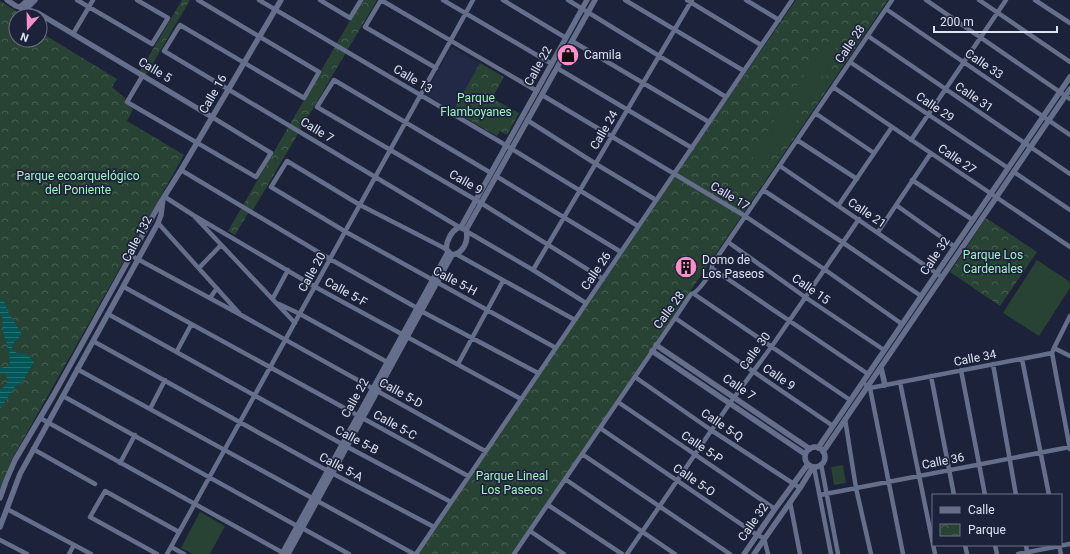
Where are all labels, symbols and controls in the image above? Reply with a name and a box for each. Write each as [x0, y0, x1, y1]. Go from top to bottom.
north arrow [8, 8, 48, 48]
scale bar [934, 8, 1057, 34]
text: 200 m [940, 15, 974, 29]
street label: Calle 28 [832, 22, 868, 66]
text: N [19, 29, 31, 44]
shop icon: Camila [555, 42, 581, 68]
street label: Calle 22 [521, 44, 555, 88]
street label: Calle 33 [962, 46, 1006, 82]
place label: Camila [584, 48, 621, 62]
street label: Calle 5 [136, 55, 174, 85]
street label: Calle 13 [391, 62, 435, 96]
street label: Calle 16 [196, 72, 230, 116]
street label: Calle 31 [952, 79, 996, 115]
street label: Calle 29 [913, 89, 957, 125]
park label: Parque Flamboyanes [440, 91, 512, 119]
street label: Calle 24 [587, 108, 621, 152]
street label: Calle 7 [298, 115, 336, 145]
street label: Calle 27 [935, 141, 979, 177]
street label: Calle 9 [447, 167, 485, 197]
park label: Parque ecoarquelógico del Poniente [16, 169, 140, 197]
street label: Calle 17 [708, 179, 752, 213]
street label: Calle 21 [845, 195, 889, 231]
street label: Calle 132 [119, 214, 155, 264]
street label: Calle 32 [917, 234, 953, 278]
park label: Parque Los Cardenales [963, 248, 1023, 276]
street label: Calle 26 [578, 249, 614, 293]
street label: Calle 20 [295, 250, 329, 294]
place label: Domo de Los Paseos [702, 253, 764, 281]
building icon: Domo de Los Paseos [673, 254, 699, 280]
street label: Calle 5-H [430, 264, 480, 298]
street label: Calle 15 [789, 271, 833, 307]
street label: Calle 5-F [322, 275, 370, 309]
street label: Calle 28 [651, 288, 687, 332]
street label: Calle 30 [737, 329, 773, 373]
street label: Calle 34 [953, 347, 998, 369]
street label: Calle 9 [760, 361, 798, 393]
street label: Calle 7 [720, 371, 758, 403]
street label: Calle 5-D [377, 375, 425, 411]
street label: Calle 22 [338, 376, 372, 420]
street label: Calle 5-Q [698, 406, 746, 444]
street label: Calle 5-C [371, 407, 419, 443]
street label: Calle 5-B [333, 423, 381, 457]
street label: Calle 5-P [679, 428, 726, 466]
street label: Calle 5-A [317, 450, 365, 484]
street label: Calle 36 [921, 450, 966, 472]
street label: Calle 5-O [670, 461, 718, 499]
park label: Parque Lineal Los Paseos [476, 469, 548, 497]
legend [932, 494, 1062, 546]
street label: Calle 32 [735, 500, 771, 544]
text: Calle [968, 503, 995, 517]
text: Parque [968, 523, 1006, 537]

